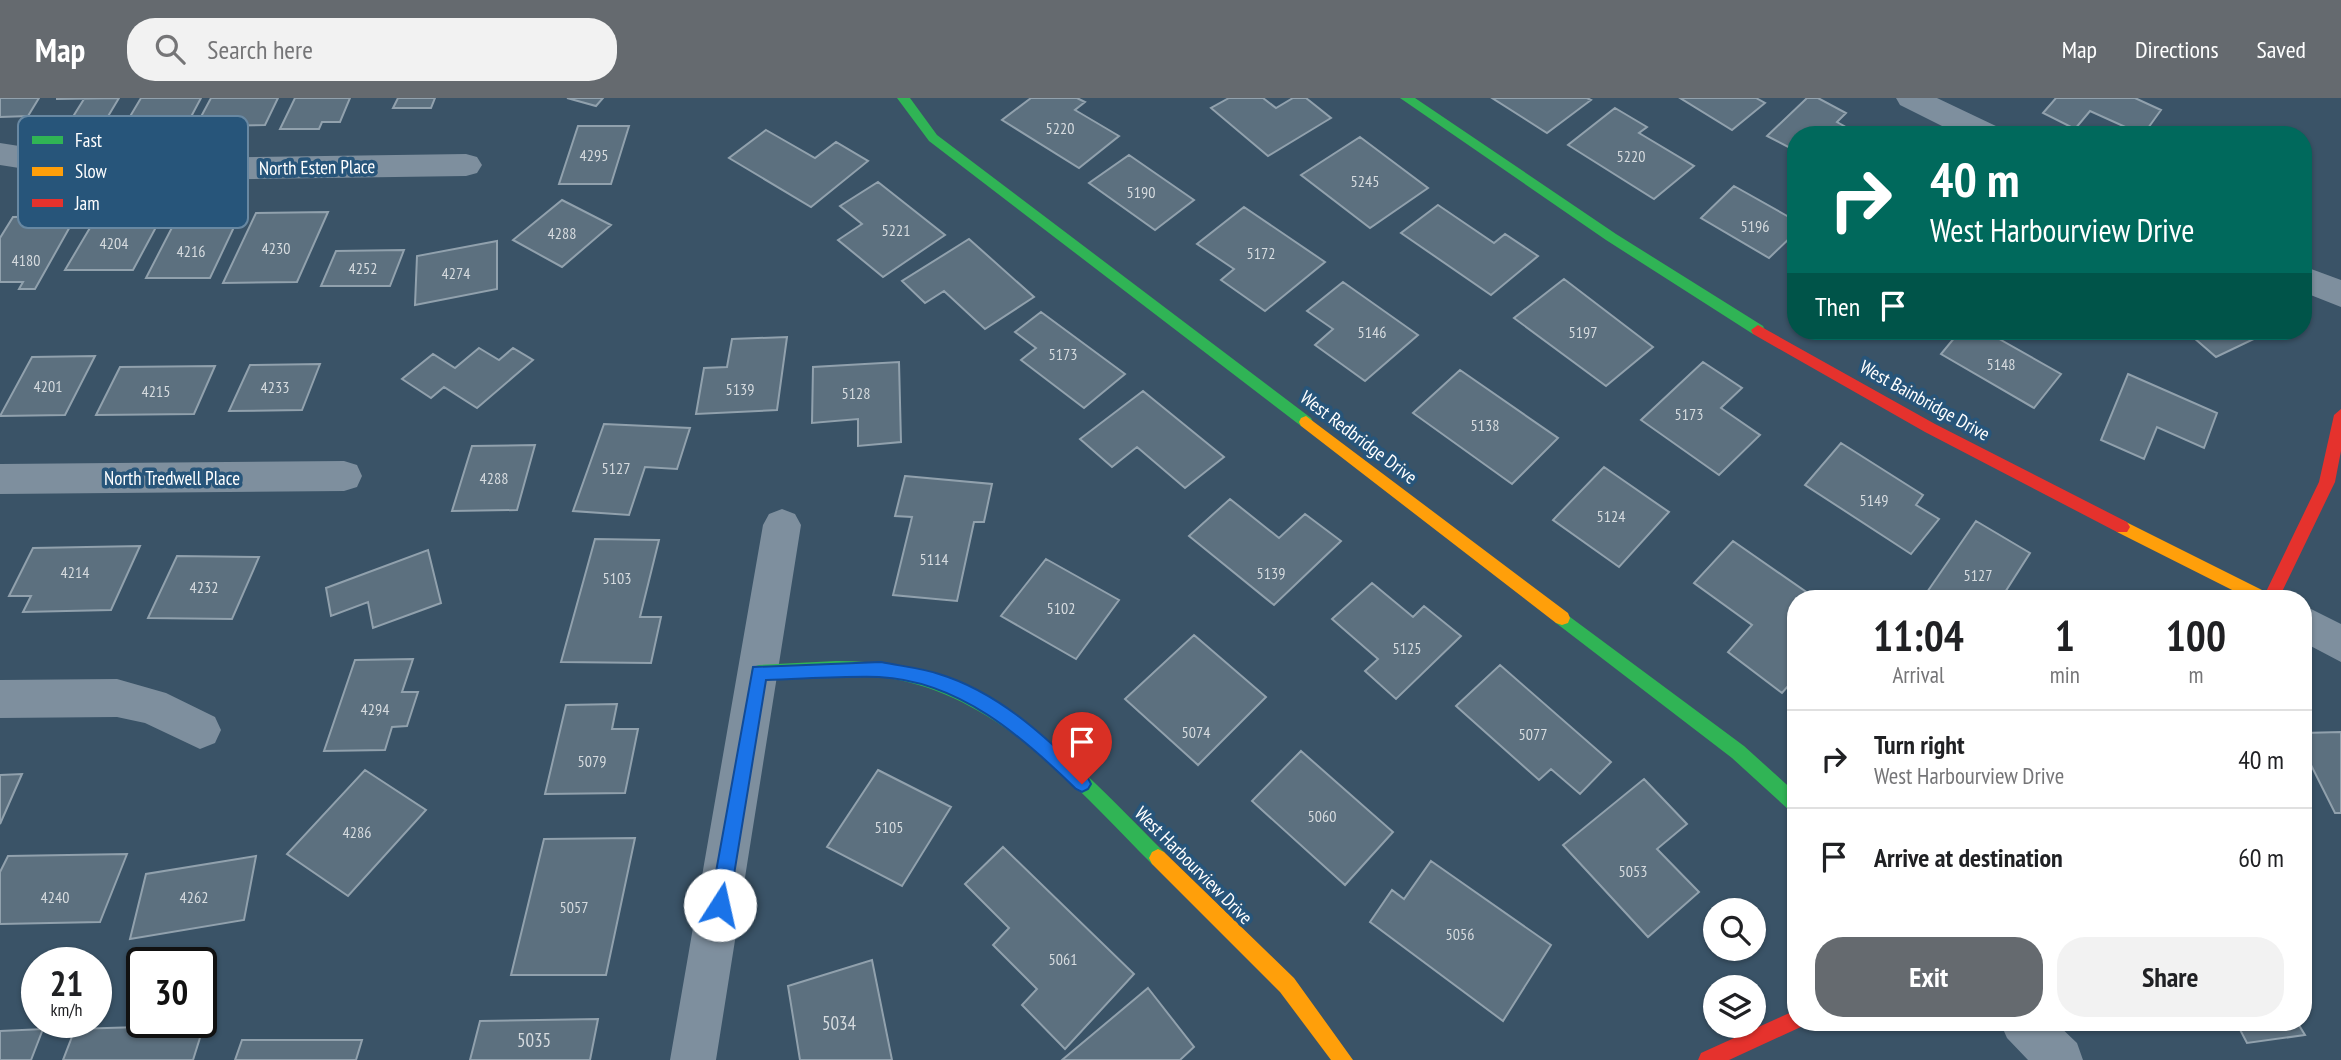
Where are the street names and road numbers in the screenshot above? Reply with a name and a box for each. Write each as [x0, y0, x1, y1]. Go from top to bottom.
street label: North Esten Place [259, 154, 376, 180]
street label: West Bainbridge Drive [1856, 354, 1994, 446]
street label: West Redbridge Drive [1296, 385, 1422, 489]
street label: North Tredwell Place [104, 466, 240, 490]
street label: West Harbourview Drive [1130, 801, 1258, 929]

